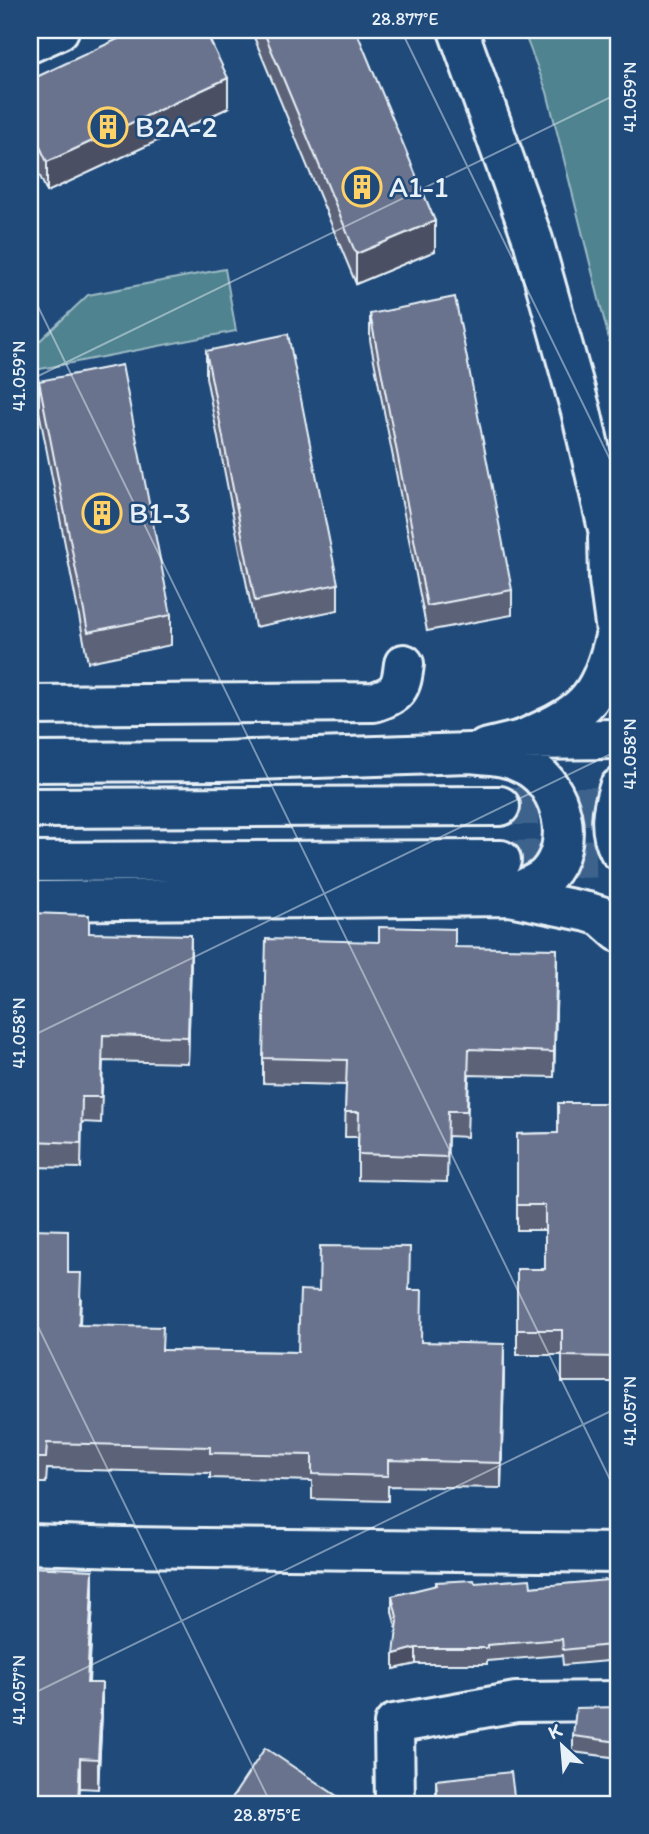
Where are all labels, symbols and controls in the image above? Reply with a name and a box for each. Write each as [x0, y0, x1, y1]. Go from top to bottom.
text: 28.877°E [372, 8, 438, 30]
text: 41.059°N [619, 61, 641, 133]
building icon: B2A-2 [87, 106, 129, 148]
place label: B2A-2 [135, 108, 217, 145]
building icon: A1-1 [341, 166, 383, 208]
place label: A1-1 [389, 168, 448, 205]
text: 41.059°N [8, 340, 30, 412]
building icon: B1-3 [81, 492, 123, 534]
place label: B1-3 [129, 494, 191, 531]
text: 41.058°N [619, 718, 641, 790]
text: 41.058°N [8, 997, 30, 1069]
text: 41.057°N [619, 1376, 641, 1446]
text: 41.057°N [8, 1655, 30, 1725]
north arrow [526, 1712, 596, 1782]
text: K [544, 1718, 566, 1744]
text: 28.875°E [233, 1804, 301, 1826]

